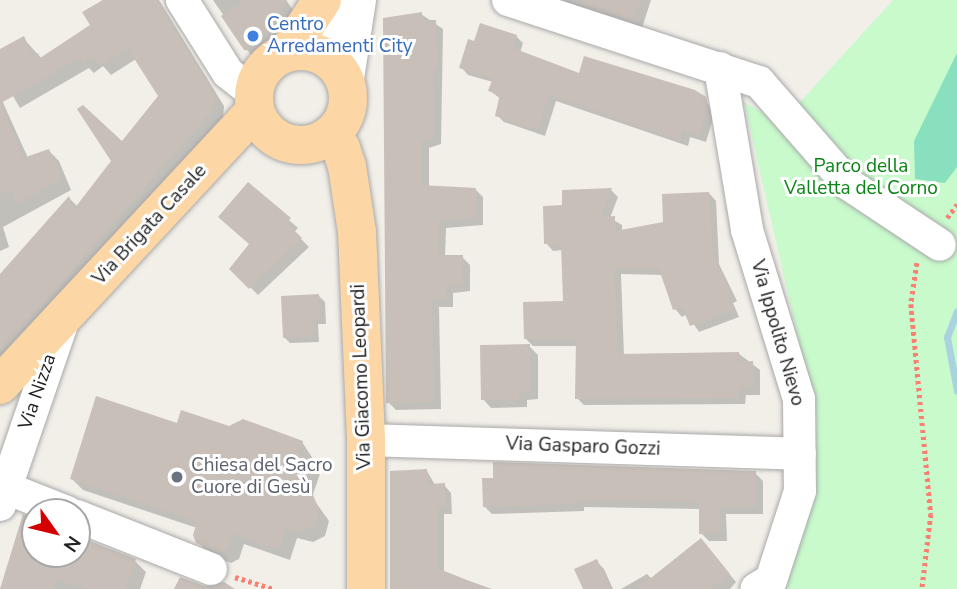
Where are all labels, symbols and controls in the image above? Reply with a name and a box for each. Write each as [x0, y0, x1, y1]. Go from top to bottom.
place label: Centro Arredamenti City [267, 14, 412, 58]
marker: Centro Arredamenti City [245, 28, 261, 44]
park label: Parco della Valletta del Corno [784, 156, 938, 200]
street label: Via Brigata Casale [88, 160, 212, 290]
street label: Via Ippolito Nievo [745, 257, 809, 409]
street label: Via Giacomo Leopardi [347, 284, 377, 470]
street label: Via Nizza [14, 351, 62, 433]
street label: Via Gasparo Gozzi [505, 433, 661, 461]
place label: Chiesa del Sacro Cuore di Gesù [191, 455, 333, 499]
marker: Chiesa del Sacro Cuore di Gesù [169, 469, 185, 485]
north arrow [21, 498, 91, 568]
text: N [57, 530, 87, 557]

